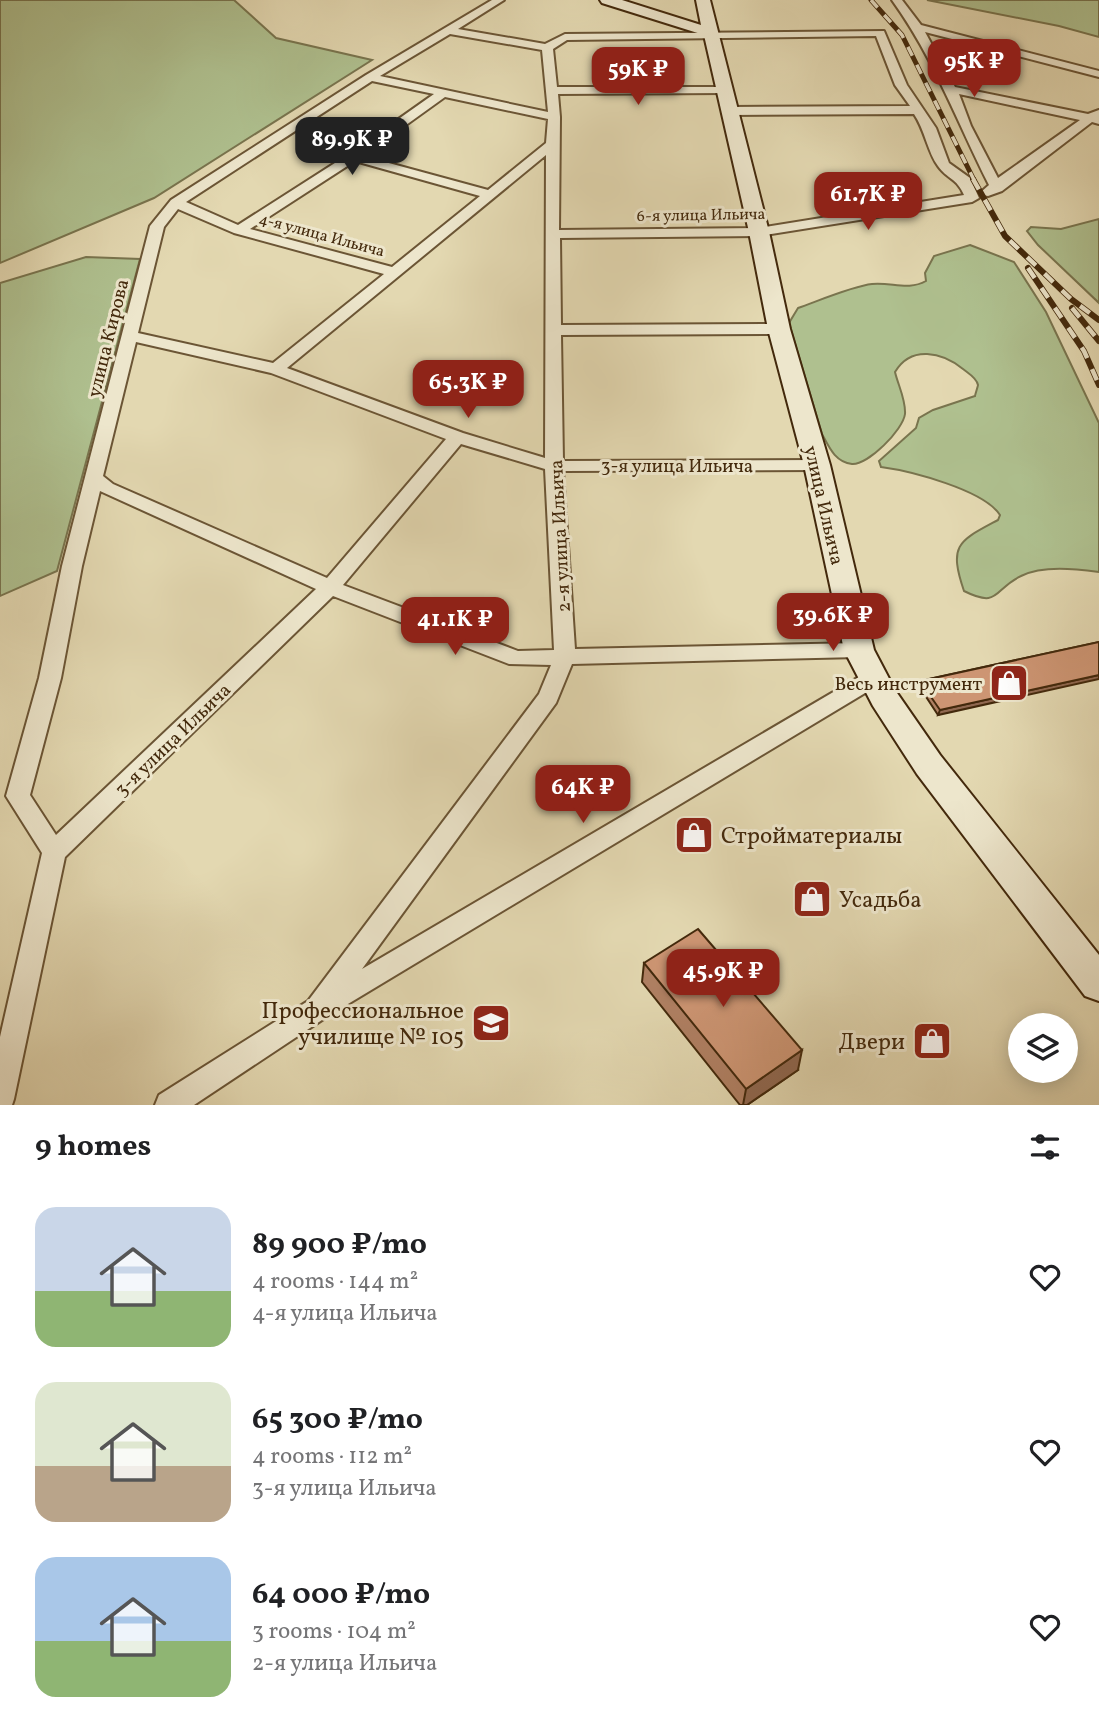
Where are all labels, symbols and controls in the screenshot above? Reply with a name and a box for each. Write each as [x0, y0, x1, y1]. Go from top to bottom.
pin: 95K ₽ [925, 40, 1023, 99]
text: 95K ₽ [944, 46, 1004, 78]
pin: 59K ₽ [589, 48, 687, 107]
text: 59K ₽ [608, 54, 668, 86]
pin: 89.9K ₽ [287, 118, 417, 177]
text: 89.9K ₽ [311, 124, 393, 156]
pin: 61.7K ₽ [803, 173, 933, 232]
text: 61.7K ₽ [830, 179, 906, 211]
street label: 6-я улица Ильича [636, 204, 766, 228]
street label: 4-я улица Ильича [256, 209, 387, 263]
street label: улица Кирова [82, 277, 136, 400]
pin: 65.3K ₽ [403, 360, 533, 420]
text: 65.3K ₽ [429, 367, 507, 399]
street label: улица Ильича [797, 443, 849, 568]
street label: 3-я улица Ильича [601, 454, 753, 480]
street label: 2-я улица Ильича [544, 459, 578, 613]
pin: 39.6K ₽ [768, 594, 898, 653]
pin: 41.1K ₽ [390, 598, 520, 657]
text: 39.6K ₽ [793, 600, 873, 632]
text: 41.1K ₽ [417, 604, 493, 636]
shop icon: Весь инструмент [988, 662, 1030, 704]
place label: Весь инструмент [834, 672, 982, 698]
street label: 3-я улица Ильича [109, 678, 237, 803]
pin: 64K ₽ [534, 766, 632, 825]
text: 64K ₽ [551, 772, 615, 804]
shop icon: Стройматериалы [673, 814, 715, 856]
place label: Стройматериалы [721, 821, 902, 853]
shop icon: Усадьба [791, 878, 833, 920]
place label: Усадьба [839, 885, 922, 917]
pin: 45.9K ₽ [658, 950, 788, 1009]
text: 45.9K ₽ [683, 956, 763, 988]
place label: Профессиональное училище № 105 [261, 996, 464, 1054]
school or university icon: Профессиональное училище № 105 [470, 1002, 512, 1044]
map controls [1008, 1013, 1078, 1083]
button: layers [1008, 1013, 1078, 1083]
shop icon: Двери [911, 1020, 953, 1062]
place label: Двери [839, 1027, 905, 1059]
text: 9 homes [35, 1126, 151, 1168]
icon: filters [1026, 1128, 1064, 1166]
text: 89 900 ₽/mo [252, 1224, 427, 1266]
icon: home [91, 1235, 175, 1319]
icon: heart [1026, 1258, 1064, 1296]
text: 4 rooms · 144 m² [252, 1266, 418, 1298]
text: 4-я улица Ильича [252, 1298, 438, 1330]
text: 65 300 ₽/mo [252, 1399, 423, 1441]
icon: home [91, 1410, 175, 1494]
icon: heart [1026, 1433, 1064, 1471]
text: 4 rooms · 112 m² [252, 1441, 412, 1473]
text: 3-я улица Ильича [252, 1473, 437, 1505]
text: 64 000 ₽/mo [252, 1574, 430, 1616]
icon: home [91, 1585, 175, 1669]
icon: heart [1026, 1608, 1064, 1646]
text: 3 rooms · 104 m² [252, 1616, 416, 1648]
text: 2-я улица Ильича [252, 1648, 437, 1680]

